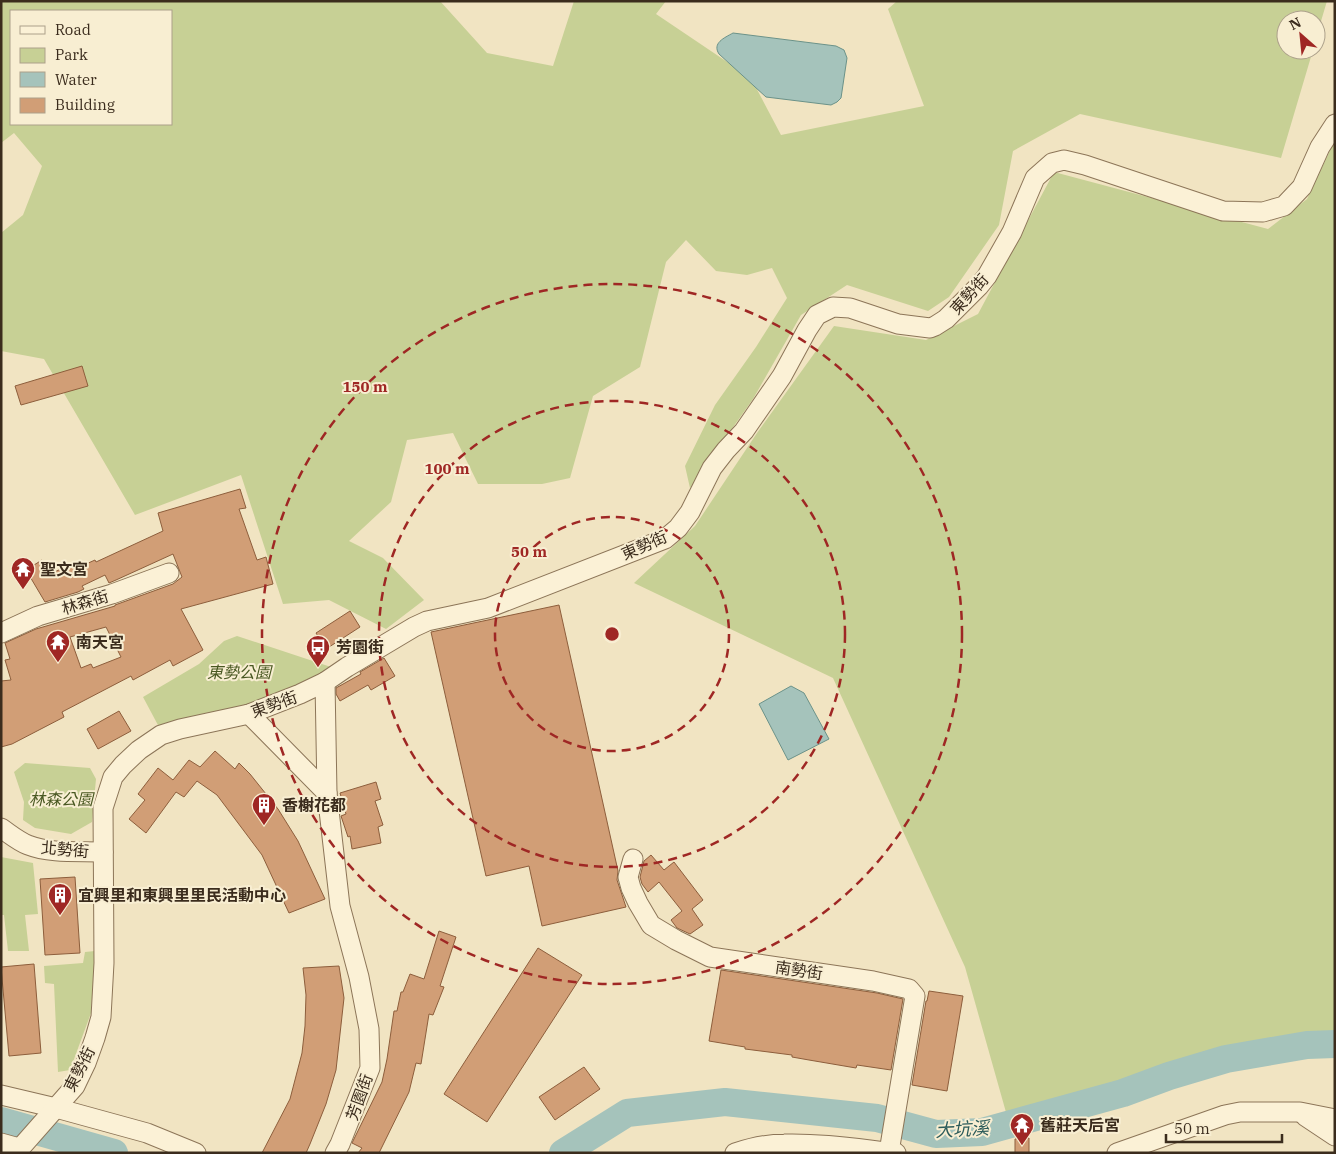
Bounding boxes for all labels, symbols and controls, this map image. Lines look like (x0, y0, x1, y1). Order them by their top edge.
legend (10, 10, 172, 125)
north arrow (1276, 10, 1326, 60)
text: N (1286, 13, 1304, 34)
text: Road (55, 20, 91, 39)
text: Park (55, 45, 88, 64)
text: Water (55, 70, 97, 89)
text: Building (55, 95, 115, 114)
street label: 東勢街 (946, 269, 992, 319)
text: 150 m (342, 377, 388, 396)
text: 100 m (424, 459, 470, 478)
street label: 東勢街 (618, 526, 670, 564)
text: 50 m (511, 542, 547, 561)
temple icon: 聖文宮 (10, 556, 36, 590)
place label: 聖文宮 (40, 559, 88, 579)
street label: 林森街 (59, 585, 111, 619)
centre of rings (603, 625, 621, 643)
temple icon: 南天宮 (45, 629, 71, 663)
place label: 南天宮 (76, 632, 124, 652)
bus stop icon: 芳園街 (305, 634, 331, 668)
place label: 芳園街 (336, 637, 384, 657)
park label: 東勢公園 (207, 662, 273, 682)
street label: 東勢街 (248, 686, 300, 722)
park label: 林森公園 (29, 789, 95, 809)
building icon: 香榭花都 (251, 792, 277, 826)
place label: 香榭花都 (282, 795, 346, 815)
street label: 北勢街 (40, 837, 90, 861)
building icon: 宜興里和東興里里民活動中心 (47, 882, 73, 916)
place label: 宜興里和東興里里民活動中心 (78, 885, 286, 905)
street label: 南勢街 (774, 957, 824, 983)
street label: 東勢街 (59, 1043, 99, 1095)
street label: 芳園街 (341, 1071, 377, 1123)
temple icon: 舊莊天后宮 (1009, 1112, 1035, 1146)
scale bar (1166, 1112, 1282, 1144)
place label: 舊莊天后宮 (1040, 1115, 1120, 1135)
water label: 大坑溪 (934, 1116, 993, 1142)
text: 50 m (1174, 1119, 1210, 1138)

